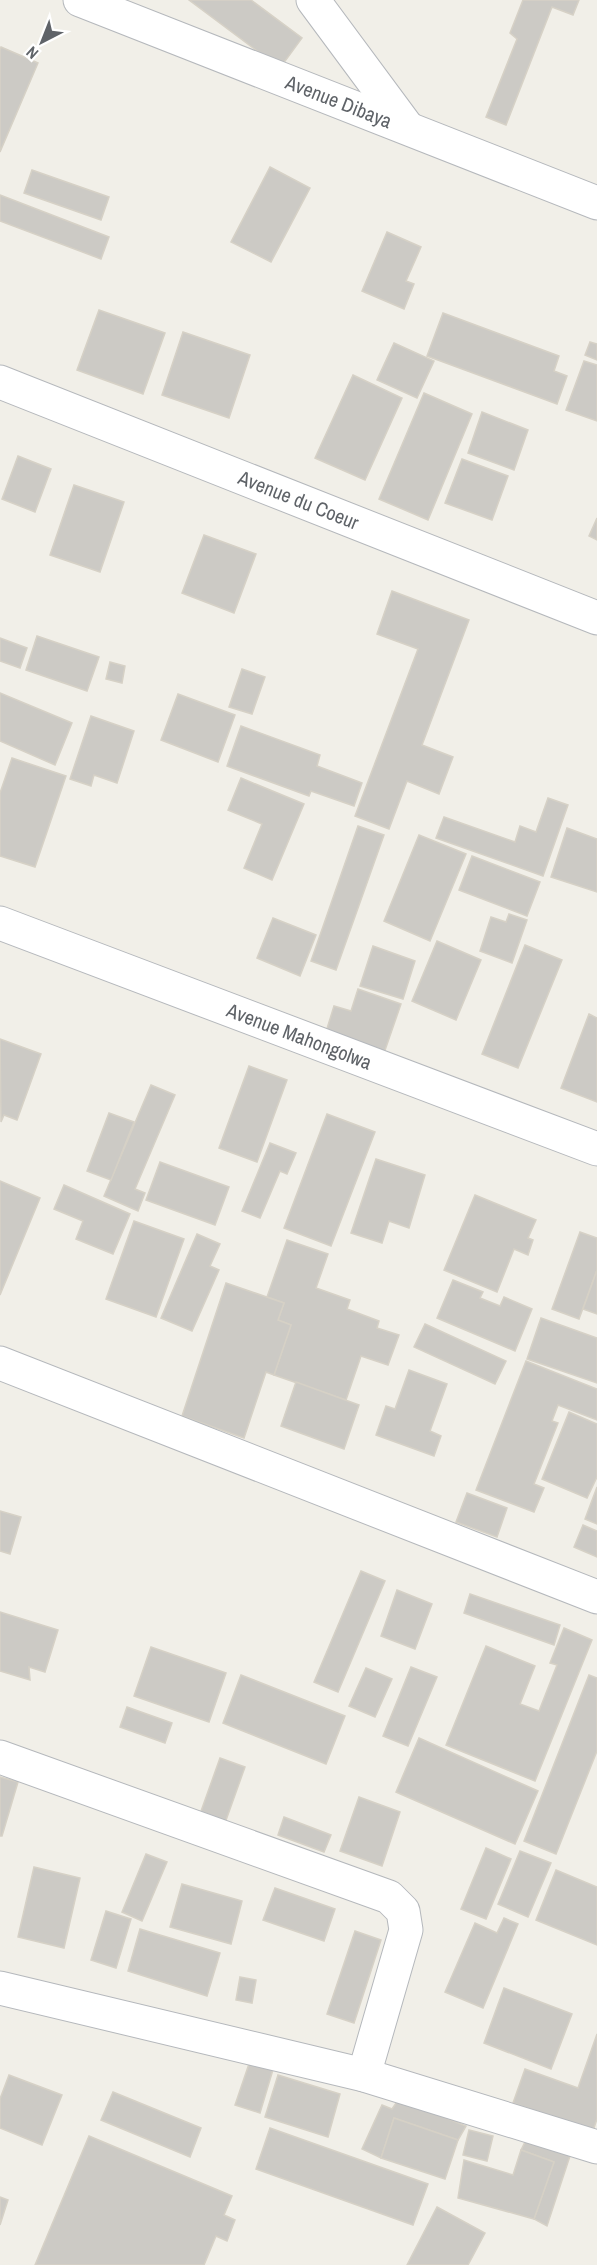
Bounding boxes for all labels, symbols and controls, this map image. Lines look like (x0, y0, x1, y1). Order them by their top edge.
north arrow (12, 12, 72, 72)
text: N (21, 42, 43, 64)
street label: Avenue Dibaya (281, 68, 396, 134)
street label: Avenue du Coeur (234, 463, 363, 536)
street label: Avenue Mahongolwa (222, 996, 376, 1076)

